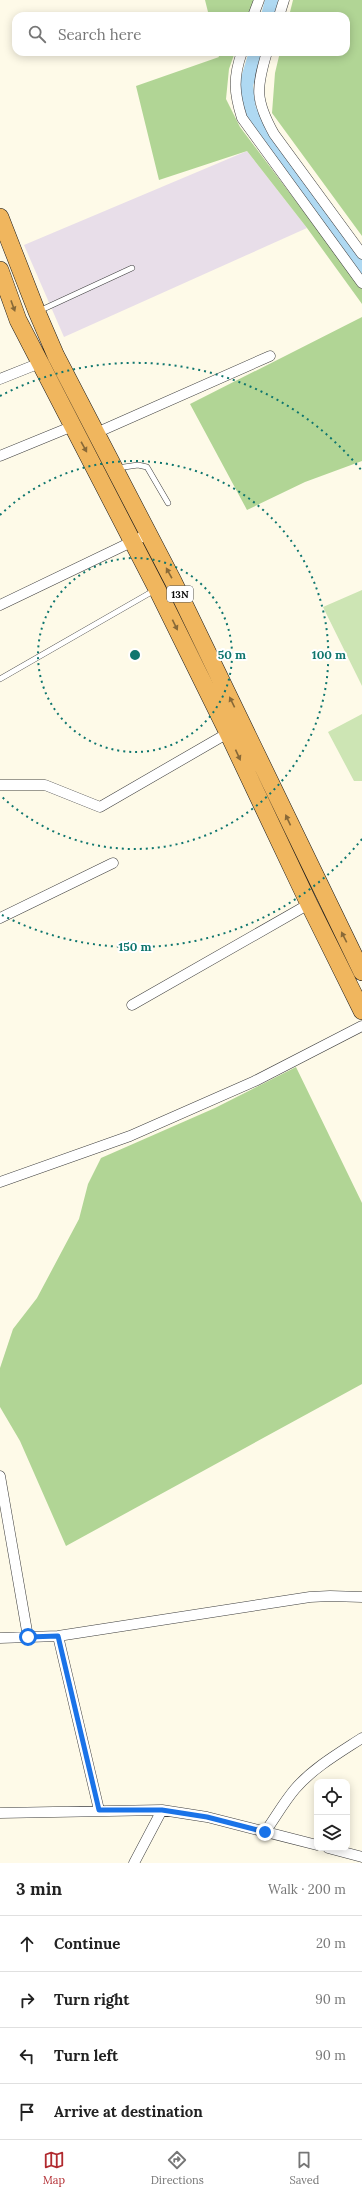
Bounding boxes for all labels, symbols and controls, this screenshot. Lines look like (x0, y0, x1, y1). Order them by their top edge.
search box (12, 12, 350, 56)
icon: search (26, 23, 48, 45)
text: Search here (58, 25, 141, 44)
one-way arrow (10, 301, 16, 313)
one-way arrow (81, 441, 88, 453)
one-way arrow (166, 567, 172, 579)
road number: 13N (167, 586, 193, 602)
one-way arrow (172, 620, 178, 631)
text: 50 m (218, 647, 246, 662)
text: 100 m (312, 647, 346, 662)
centre of rings (128, 648, 142, 662)
one-way arrow (229, 696, 236, 708)
one-way arrow (235, 749, 241, 760)
one-way arrow (285, 814, 291, 825)
one-way arrow (341, 931, 348, 943)
text: 150 m (118, 939, 152, 954)
route start (19, 1628, 37, 1646)
map controls (314, 1779, 350, 1851)
button: locate (314, 1779, 350, 1815)
button: layers (314, 1815, 350, 1851)
route end (256, 1823, 274, 1841)
text: 3 min (16, 1878, 62, 1900)
text: Walk · 200 m (268, 1881, 346, 1898)
icon: ahead (16, 1933, 38, 1955)
text: Continue (54, 1934, 120, 1953)
text: 20 m (316, 1935, 346, 1952)
icon: right (16, 1989, 38, 2011)
text: Turn right (54, 1990, 130, 2009)
text: 90 m (315, 1991, 346, 2008)
icon: left (16, 2045, 38, 2067)
text: Turn left (54, 2046, 118, 2065)
text: 90 m (315, 2047, 346, 2064)
icon: arrive (16, 2101, 38, 2123)
text: Arrive at destination (54, 2102, 203, 2121)
tab: Map (43, 2149, 65, 2187)
tab: Directions (151, 2149, 204, 2187)
tab: Saved (289, 2149, 319, 2187)

